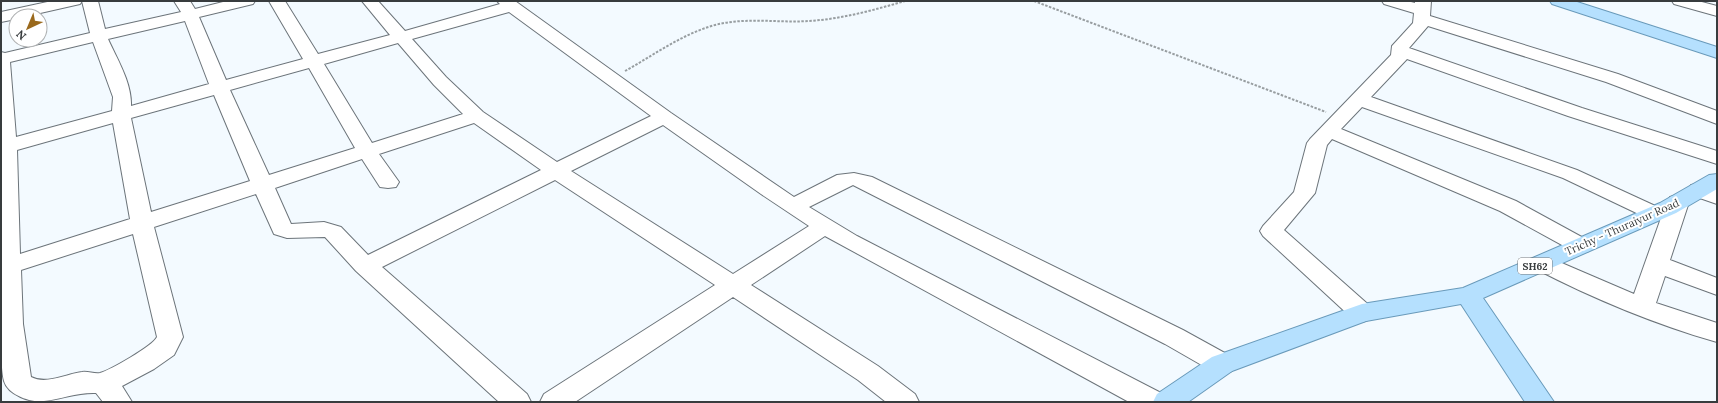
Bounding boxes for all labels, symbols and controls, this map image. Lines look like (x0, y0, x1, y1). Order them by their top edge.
north arrow (8, 8, 48, 48)
text: N (13, 27, 29, 43)
street label: Trichy - Thuraiyur Road (1563, 195, 1682, 258)
road number: SH62 (1518, 258, 1552, 274)

